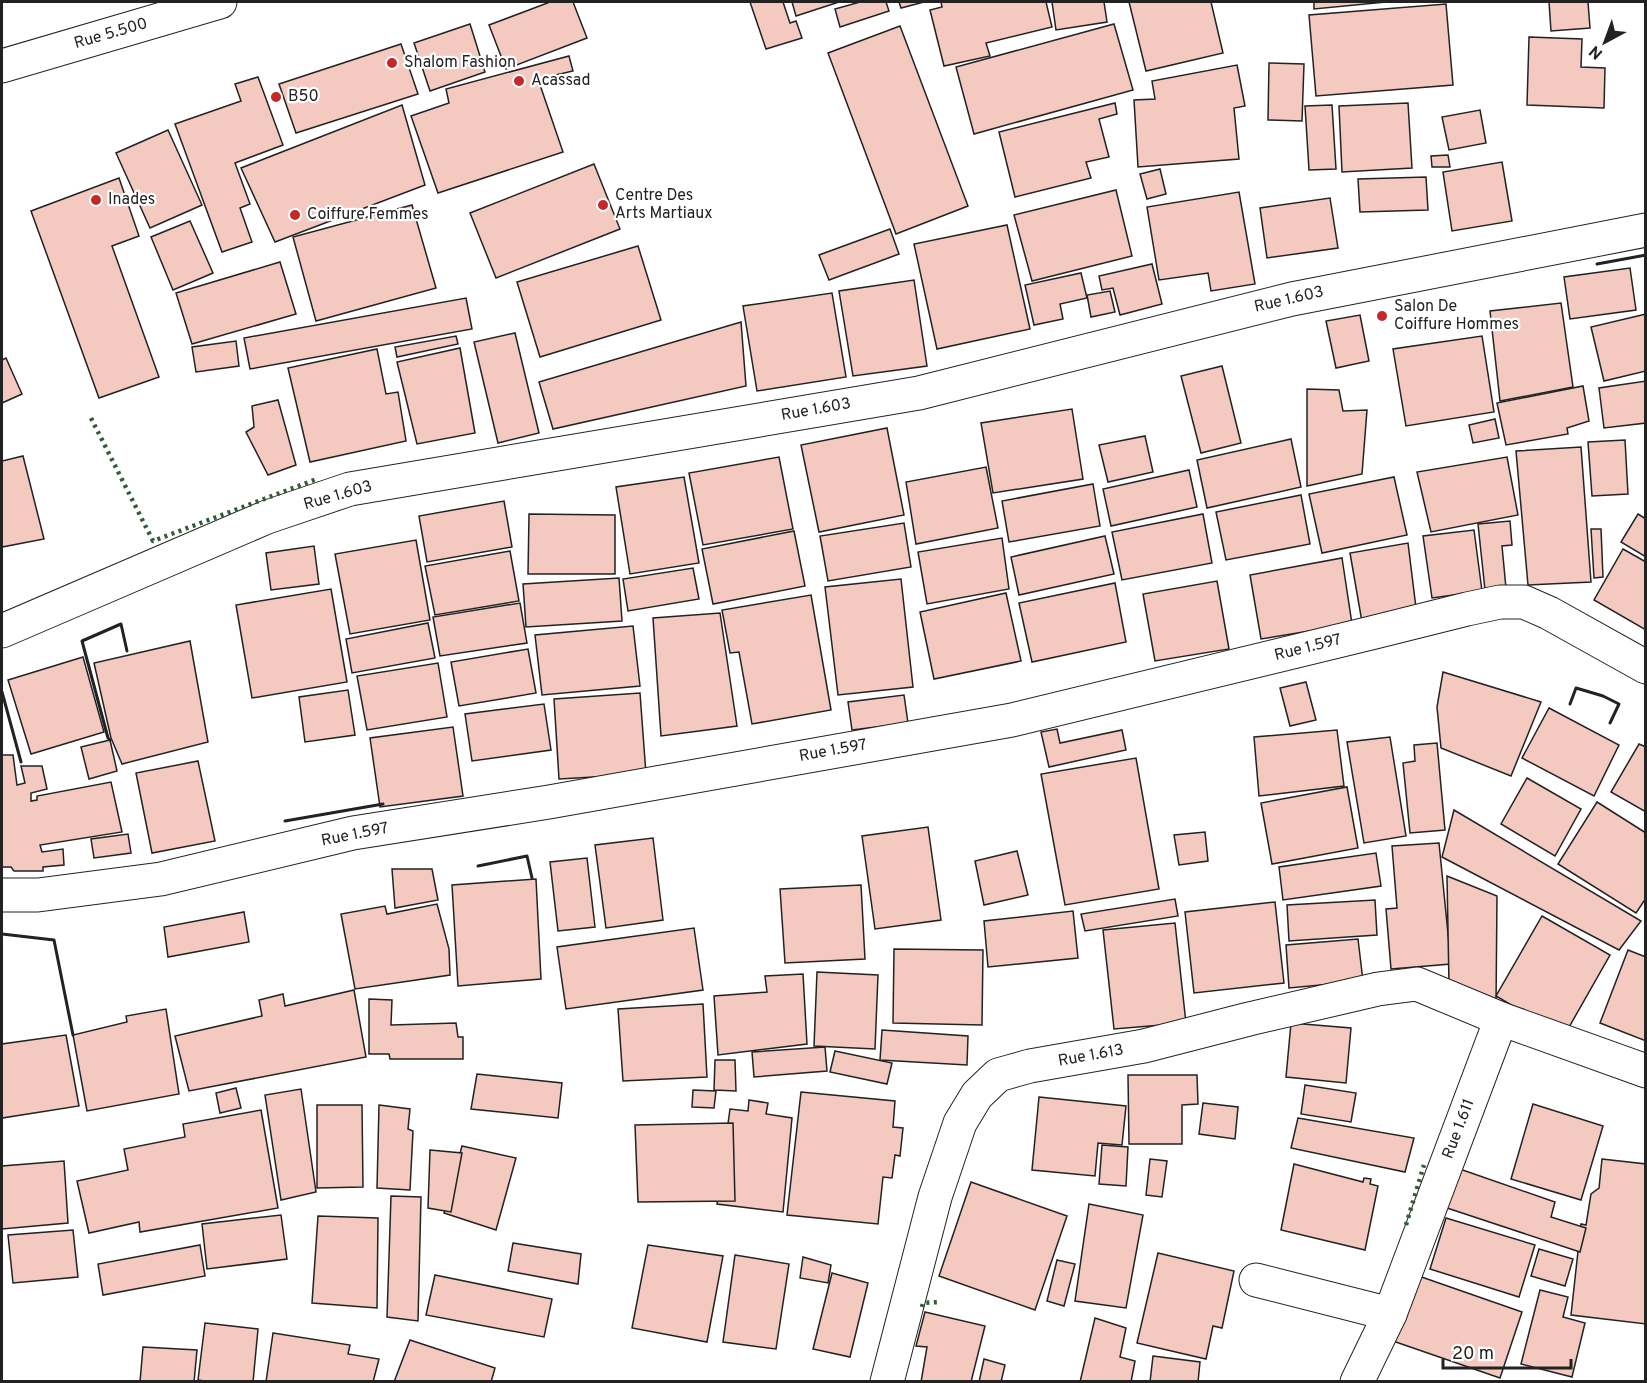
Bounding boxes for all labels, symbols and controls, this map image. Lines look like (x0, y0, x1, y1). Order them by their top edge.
north arrow (1575, 12, 1635, 72)
street label: Rue 5.500 (72, 14, 150, 54)
text: N (1586, 40, 1607, 63)
place label: Shalom Fashion (404, 53, 516, 73)
marker: Shalom Fashion (385, 56, 399, 70)
place label: Acassad (531, 71, 590, 91)
marker: Acassad (512, 74, 526, 88)
place label: B50 (288, 87, 319, 107)
marker: B50 (269, 90, 283, 104)
place label: Centre Des Arts Martiaux (615, 186, 713, 224)
place label: Inades (108, 190, 155, 210)
marker: Inades (89, 193, 103, 207)
marker: Centre Des Arts Martiaux (596, 198, 610, 212)
place label: Coiffure Femmes (307, 205, 429, 225)
marker: Coiffure Femmes (288, 208, 302, 222)
street label: Rue 1.603 (1252, 282, 1326, 318)
place label: Salon De Coiffure Hommes (1394, 297, 1519, 335)
marker: Salon De Coiffure Hommes (1375, 309, 1389, 323)
street label: Rue 1.603 (779, 394, 853, 426)
street label: Rue 1.603 (301, 477, 375, 515)
street label: Rue 1.597 (1272, 630, 1344, 666)
street label: Rue 1.597 (798, 735, 868, 767)
street label: Rue 1.597 (320, 819, 390, 851)
street label: Rue 1.613 (1057, 1040, 1125, 1072)
street label: Rue 1.611 (1438, 1096, 1480, 1162)
scale bar (1443, 1332, 1570, 1370)
text: 20 m (1452, 1343, 1494, 1366)

